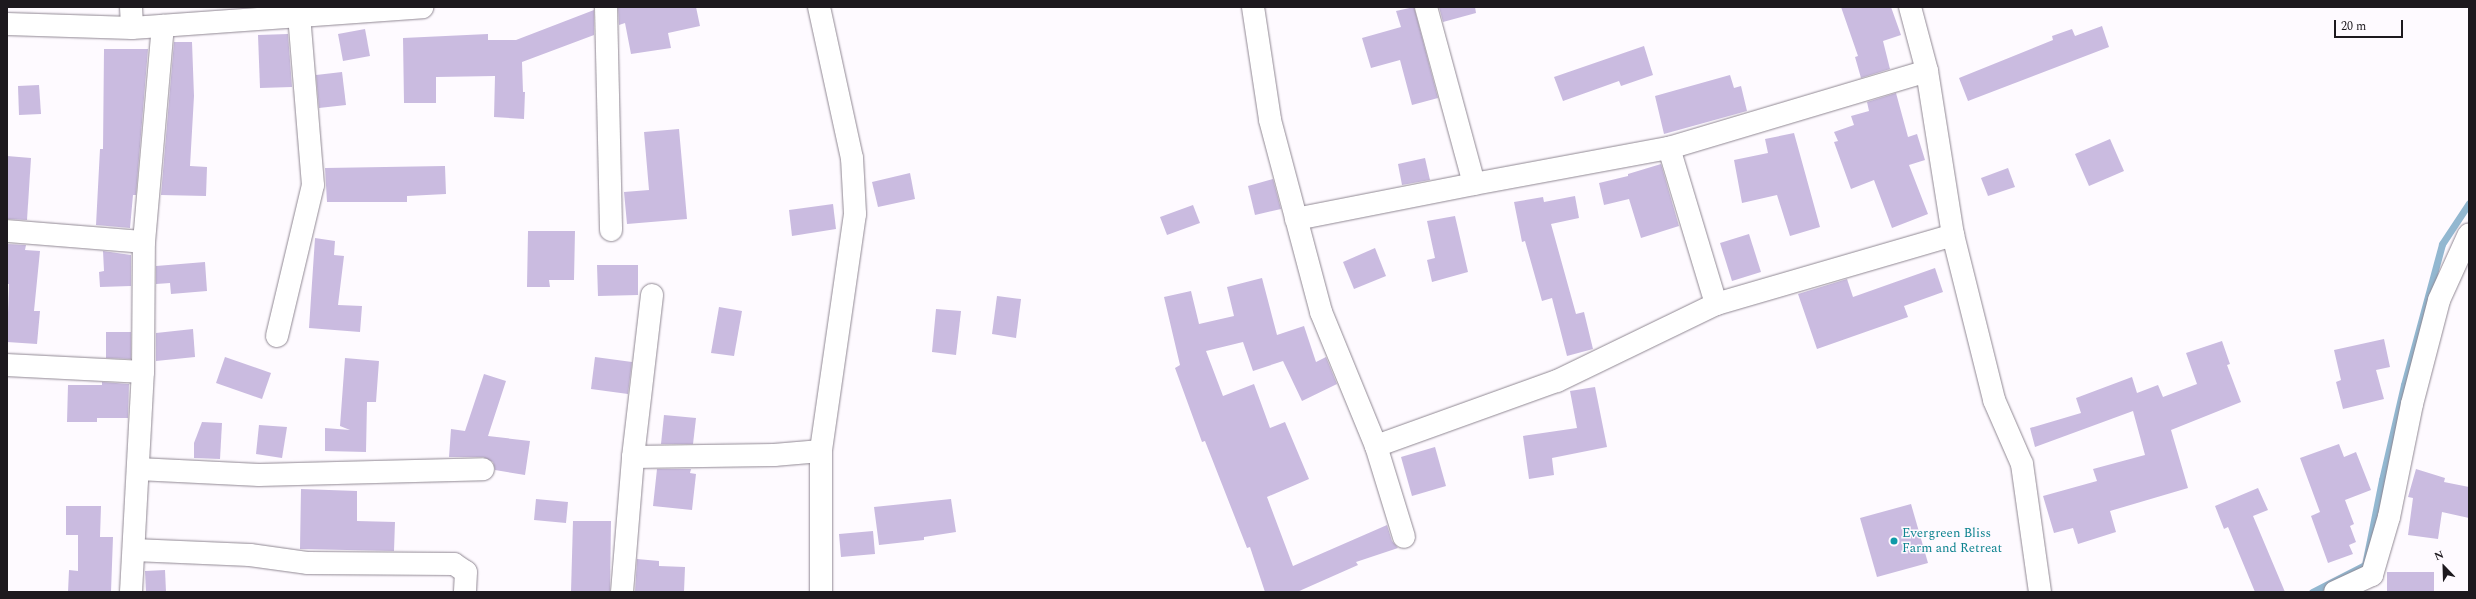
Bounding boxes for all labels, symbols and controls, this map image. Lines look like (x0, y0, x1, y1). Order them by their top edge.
scale bar (2336, 12, 2405, 38)
text: 20 m (2341, 17, 2366, 36)
place label: Evergreen Bliss Farm and Retreat (1902, 526, 2002, 557)
marker: Evergreen Bliss Farm and Retreat (1889, 536, 1899, 546)
text: N (2432, 546, 2447, 565)
north arrow (2424, 547, 2464, 587)

